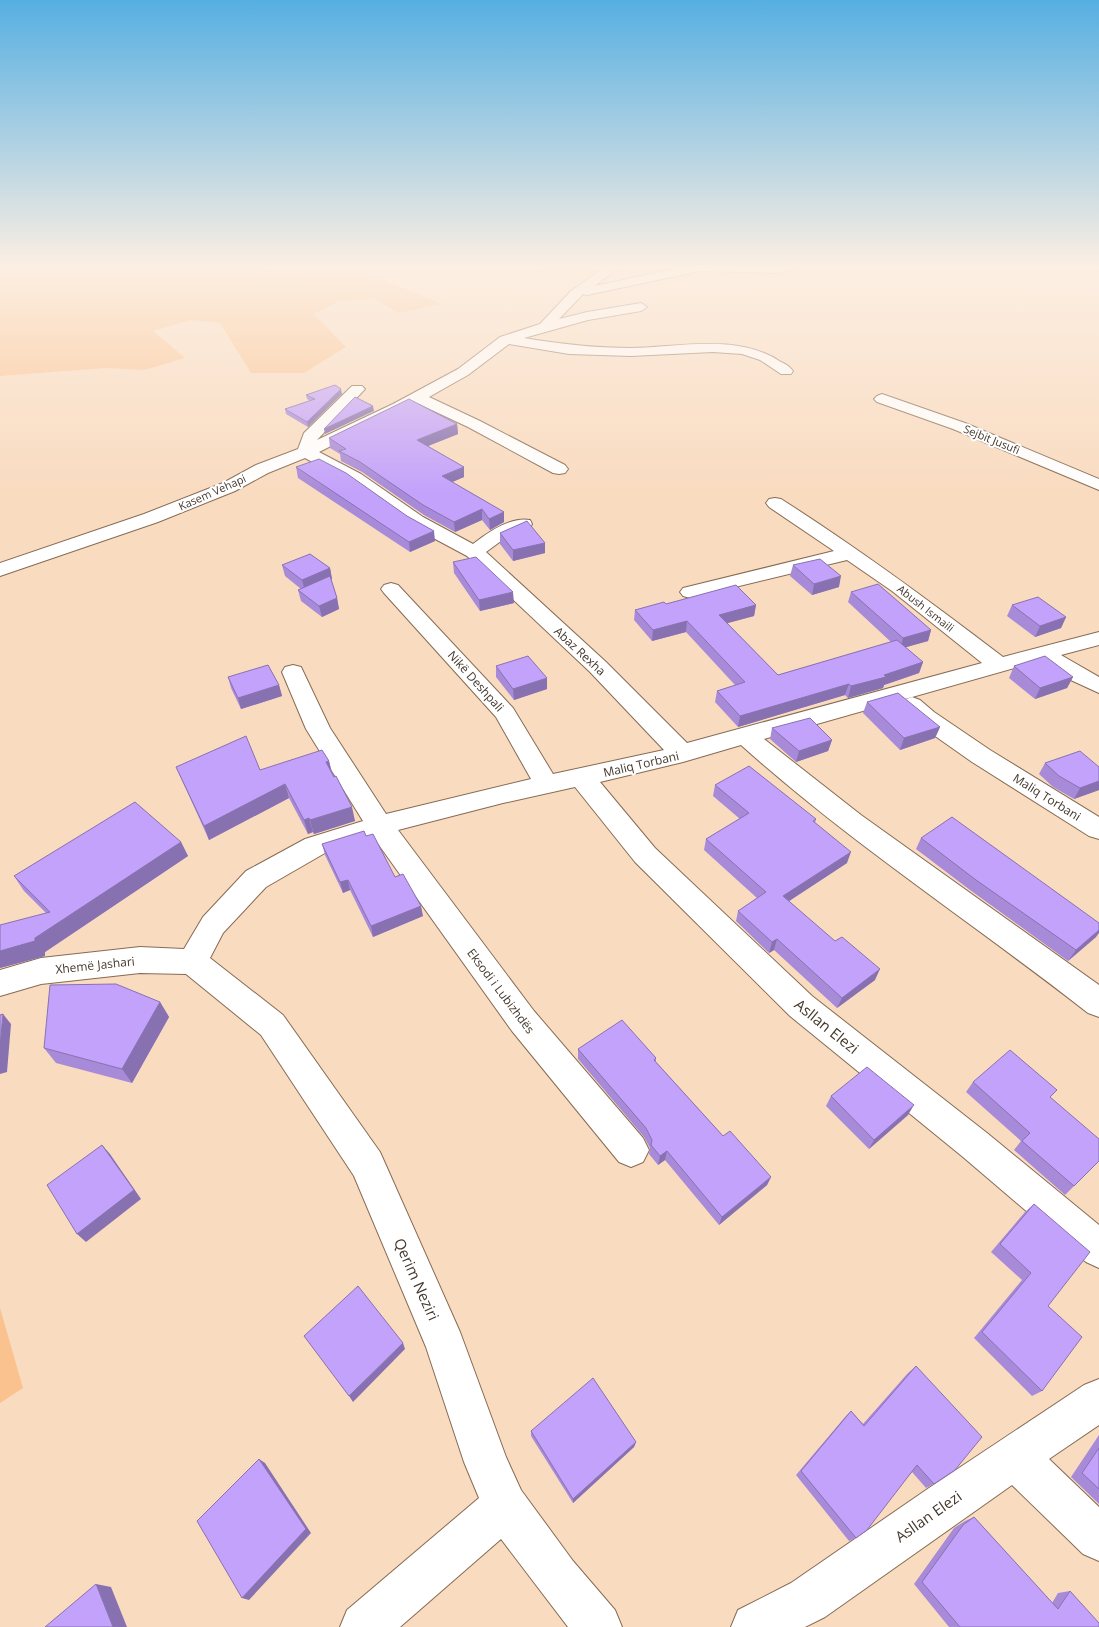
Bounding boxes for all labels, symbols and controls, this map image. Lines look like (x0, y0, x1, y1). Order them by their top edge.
street label: Sejbit Jusufi (962, 421, 1022, 457)
street label: Kasem Vehapi (176, 470, 248, 514)
street label: Abush Ismaili (895, 581, 957, 635)
street label: Abaz Rexha (551, 623, 609, 679)
street label: Nikë Deshpali (444, 647, 508, 715)
street label: Maliq Torbani (602, 747, 680, 781)
street label: Maliq Torbani (1010, 769, 1084, 825)
street label: Eksodi i Lubizhdës (463, 945, 539, 1037)
street label: Xhemë Jashari (55, 952, 135, 978)
street label: Asllan Elezi (791, 994, 863, 1058)
street label: Qerim Neziri (390, 1235, 444, 1323)
street label: Asllan Elezi (891, 1486, 965, 1546)

